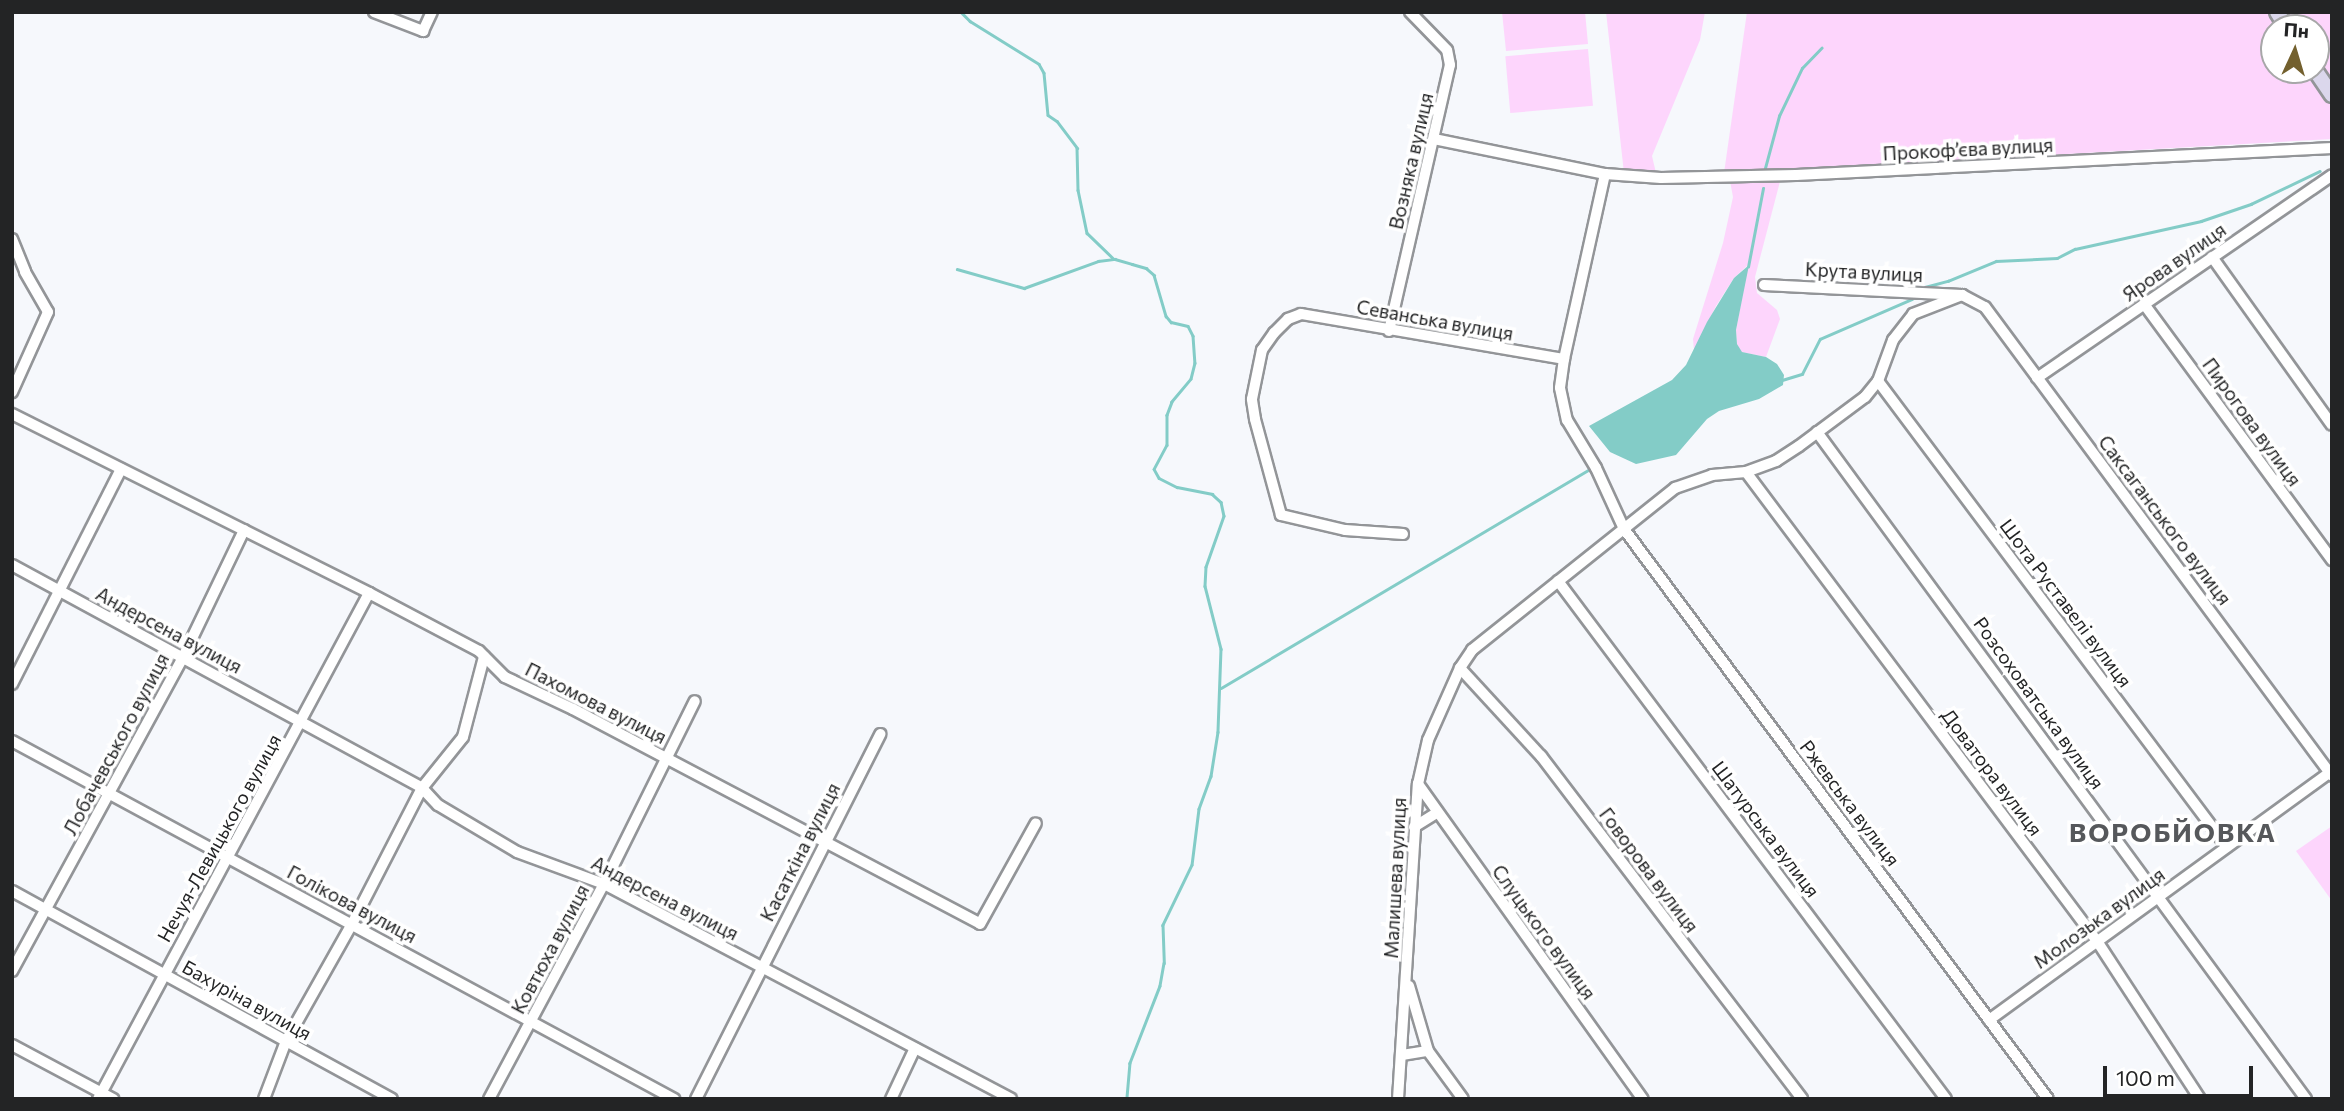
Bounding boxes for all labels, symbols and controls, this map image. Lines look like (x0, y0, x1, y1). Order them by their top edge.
north arrow (2260, 14, 2330, 84)
text: Пн (2283, 17, 2310, 42)
street label: Возняка вулиця (1384, 91, 1438, 231)
street label: Прокоф’єва вулиця (1882, 133, 2054, 165)
street label: Ярова вулиця (2118, 218, 2230, 306)
street label: Крута вулиця (1804, 258, 1924, 286)
street label: Севанська вулиця (1355, 295, 1515, 345)
street label: Пирогова вулиця (2198, 353, 2306, 491)
street label: Саксаганського вулиця (2094, 431, 2236, 609)
street label: Шота Руставелі вулиця (1995, 514, 2137, 692)
street label: Андерсена вулиця (92, 582, 246, 678)
street label: Розсоховатська вулиця (1969, 613, 2109, 793)
street label: Лобачевського вулиця (58, 649, 174, 839)
street label: Пахомова вулиця (522, 658, 670, 748)
street label: Доватора вулиця (1937, 704, 2047, 840)
street label: Нечуя-Левицького вулиця (152, 730, 286, 946)
street label: Ржевська вулиця (1795, 736, 1905, 870)
street label: Шатурська вулиця (1707, 756, 1825, 902)
street label: Касаткіна вулиця (755, 779, 845, 925)
street label: Малишева вулиця (1379, 797, 1411, 959)
street label: Говорова вулиця (1595, 803, 1703, 937)
district label: ВОРОБЙОВКА (2070, 816, 2276, 848)
street label: Андерсена вулиця (588, 851, 742, 945)
street label: Голікова вулиця (283, 860, 421, 948)
street label: Слуцького вулиця (1487, 860, 1601, 1004)
street label: Молозька вулиця (2029, 863, 2169, 973)
street label: Ковтюха вулиця (506, 880, 594, 1018)
street label: Бахуріна вулиця (178, 955, 316, 1045)
scale bar (2106, 1052, 2256, 1096)
text: 100 m (2116, 1065, 2175, 1090)

